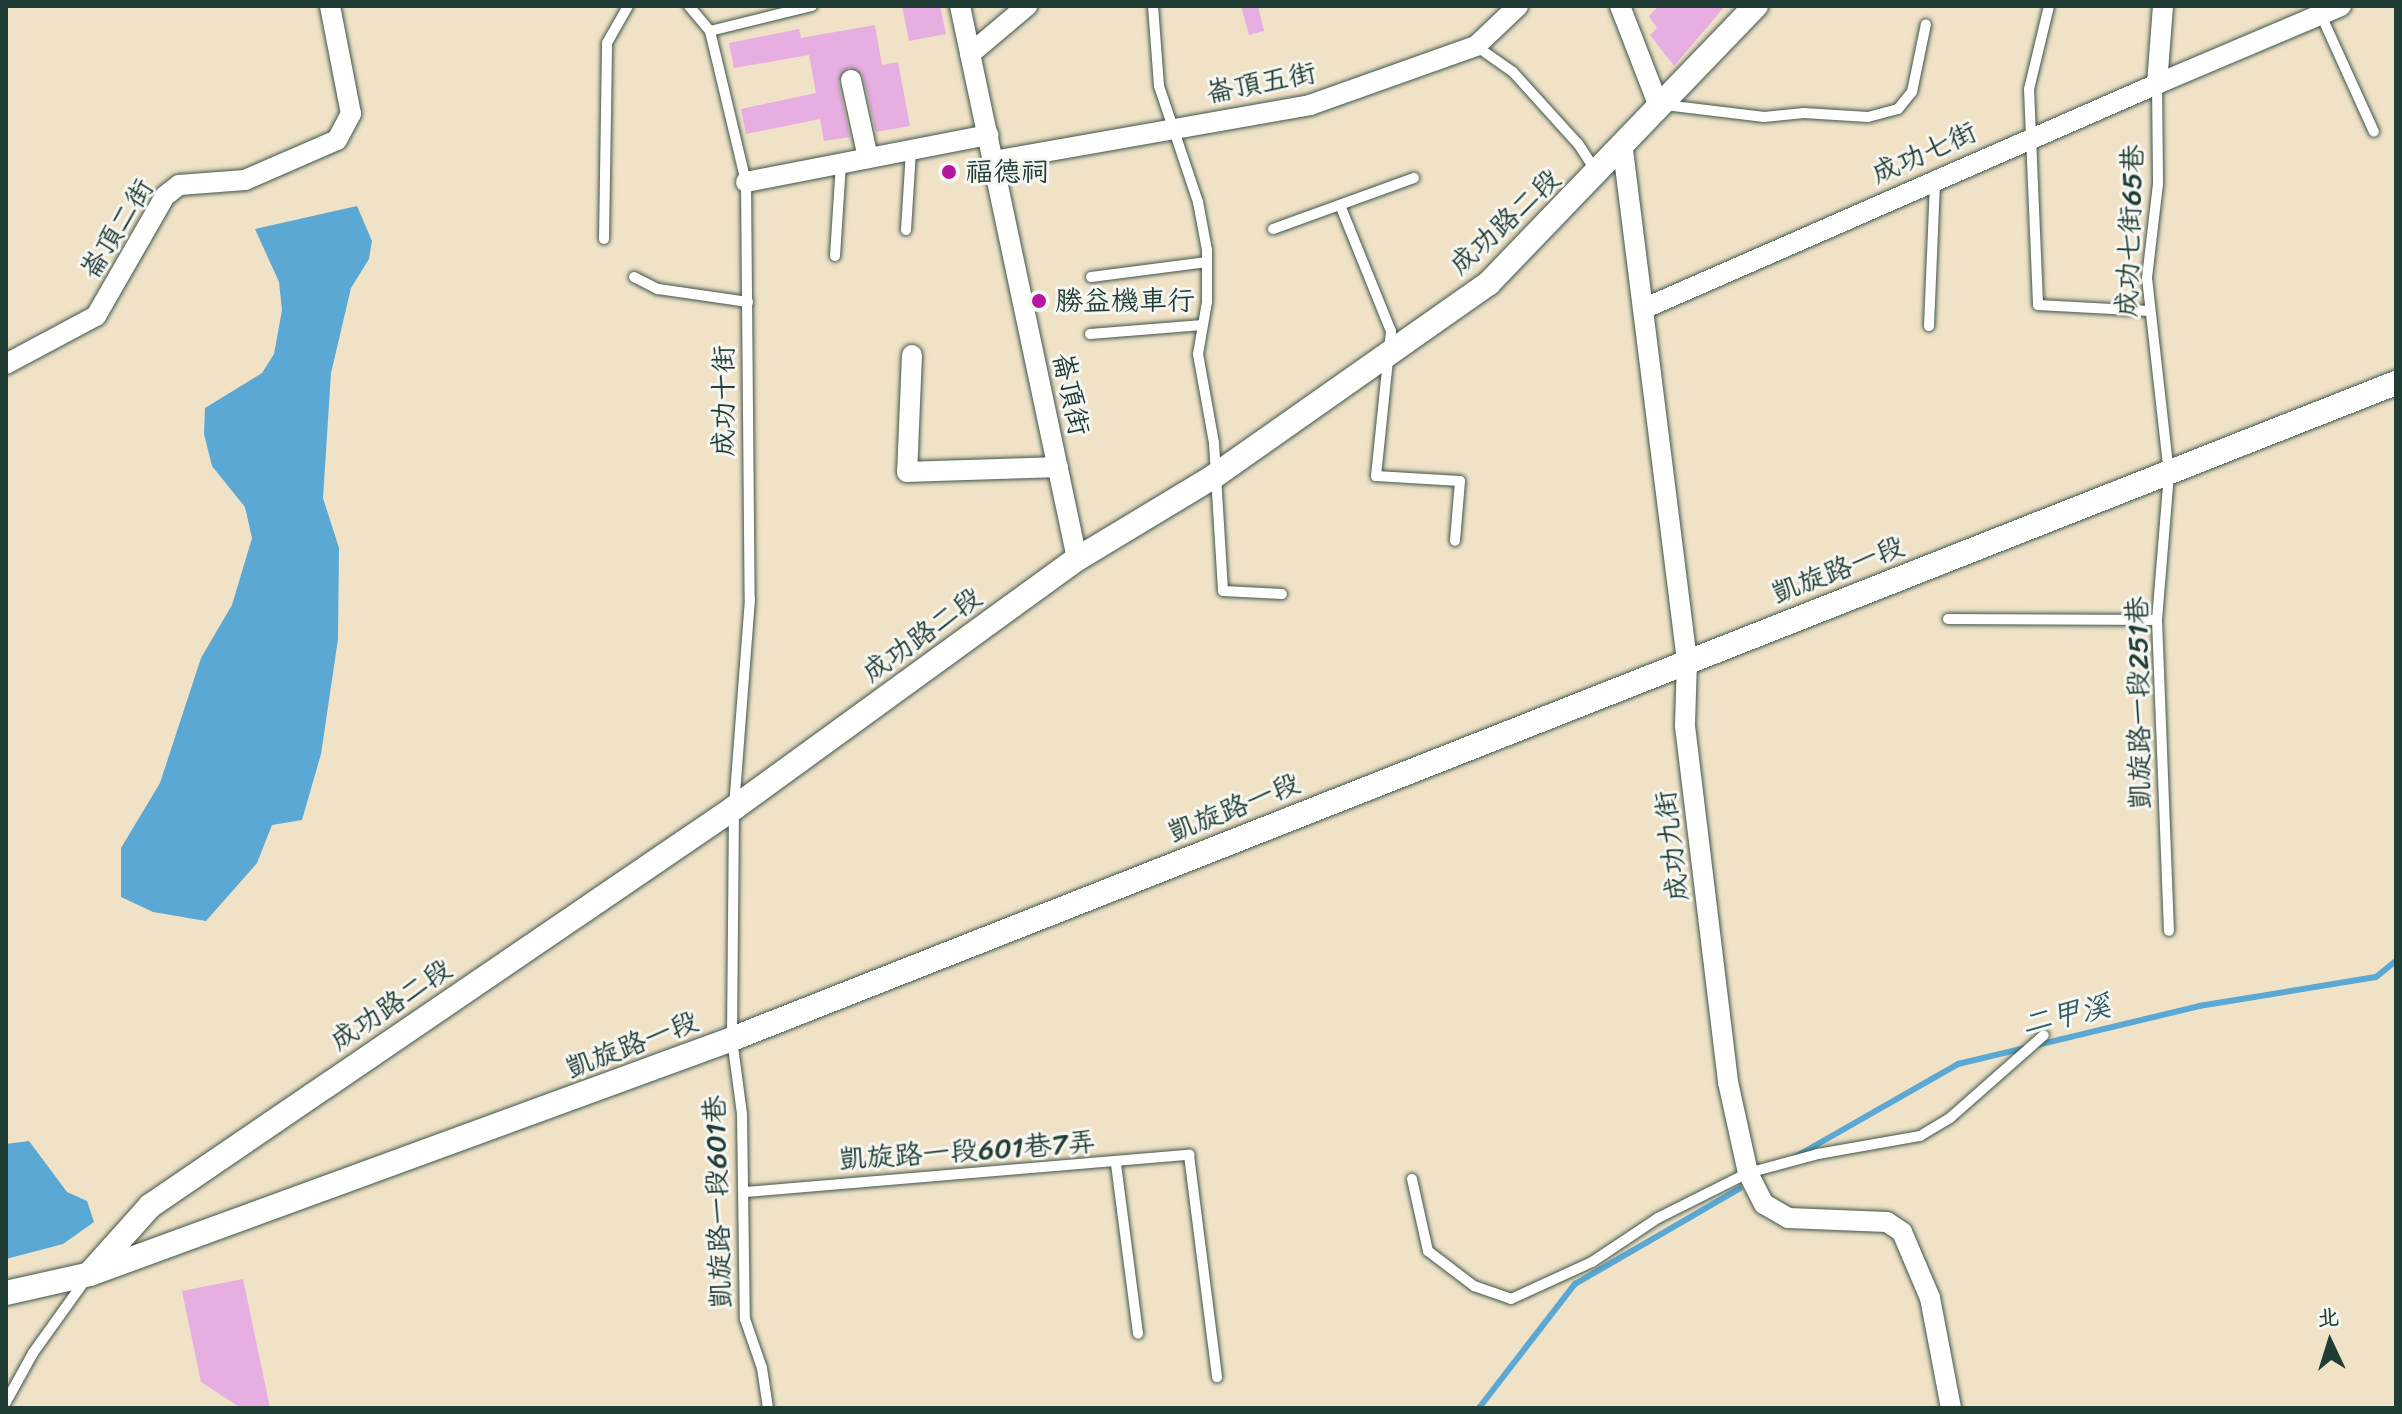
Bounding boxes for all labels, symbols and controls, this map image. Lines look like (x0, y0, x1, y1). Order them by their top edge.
street label: 崙頂五街 (1203, 56, 1319, 110)
street label: 成功七街 (1866, 115, 1982, 191)
street label: 成功七街65巷 (2110, 144, 2150, 318)
place label: 福德祠 (965, 155, 1049, 189)
street label: 成功路二段 (1442, 162, 1568, 282)
marker: 福德祠 (940, 163, 958, 181)
street label: 崙頂二街 (73, 173, 161, 285)
place label: 勝益機車行 (1055, 284, 1195, 318)
marker: 勝益機車行 (1030, 292, 1048, 310)
street label: 成功十街 (707, 345, 741, 457)
street label: 崙頂街 (1046, 349, 1096, 439)
street label: 凱旋路一段 (1767, 529, 1909, 611)
street label: 成功路二段 (855, 580, 989, 690)
street label: 凱旋路一段251巷 (2120, 596, 2158, 810)
street label: 凱旋路一段 (1163, 766, 1305, 850)
street label: 成功九街 (1649, 788, 1695, 904)
street label: 成功路二段 (324, 952, 458, 1058)
water label: 二甲溪 (2018, 987, 2114, 1043)
street label: 凱旋路一段 (561, 1004, 703, 1086)
street label: 凱旋路一段601巷 (697, 1095, 739, 1309)
street label: 凱旋路一段601巷7弄 (837, 1125, 1097, 1177)
text: 北 (2316, 1297, 2341, 1338)
north arrow (2290, 1302, 2370, 1382)

